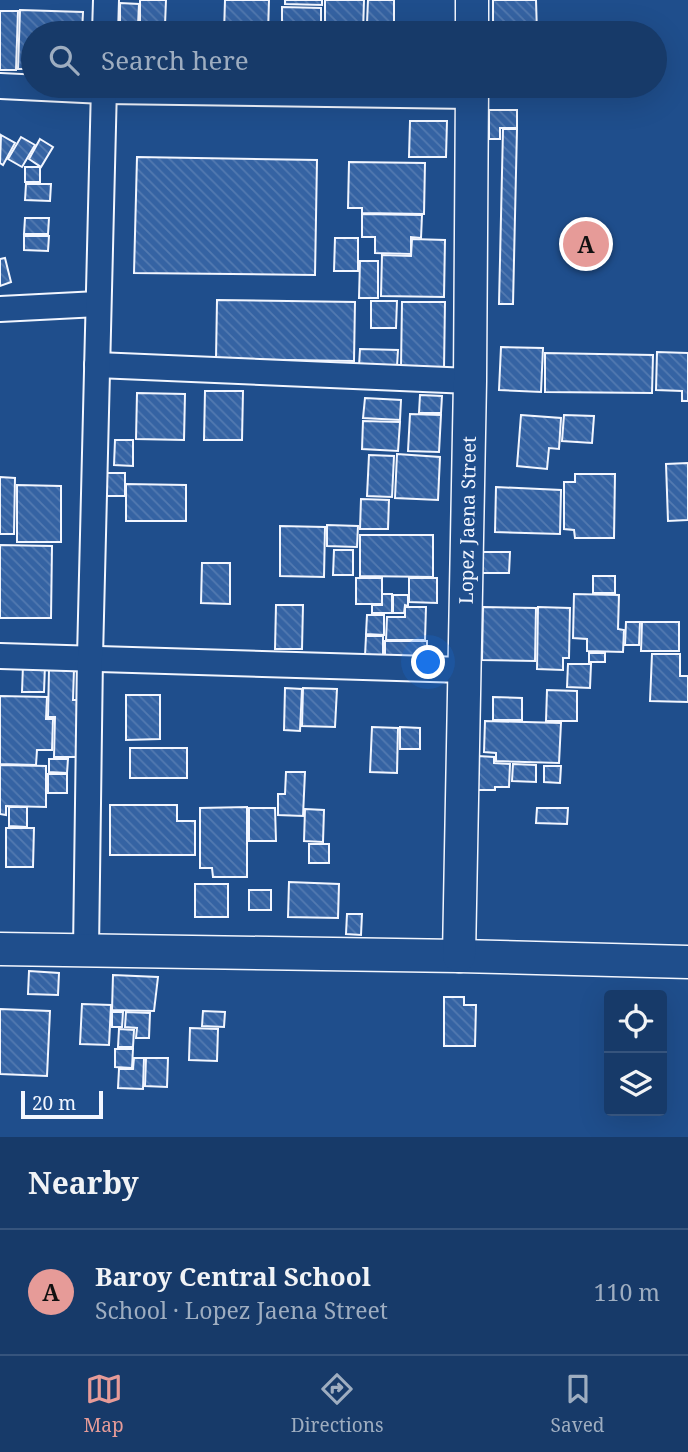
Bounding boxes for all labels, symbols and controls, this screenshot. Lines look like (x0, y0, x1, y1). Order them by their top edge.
search box (21, 21, 667, 98)
icon: search (45, 41, 83, 79)
text: Search here (101, 42, 249, 78)
pin: A (563, 218, 609, 270)
street label: Lopez Jaena Street (453, 436, 482, 604)
your location (411, 645, 445, 679)
map controls (604, 990, 667, 1116)
button: locate (604, 990, 667, 1053)
button: layers (604, 1053, 667, 1116)
scale bar (21, 1088, 103, 1120)
text: 20 m (32, 1090, 76, 1116)
text: Nearby (28, 1162, 139, 1203)
text: Baroy Central School (95, 1258, 371, 1294)
text: A (42, 1276, 60, 1308)
text: 110 m (594, 1276, 660, 1308)
text: School · Lopez Jaena Street (95, 1294, 388, 1326)
tab: Map (84, 1370, 124, 1438)
tab: Directions (291, 1370, 384, 1438)
tab: Saved (551, 1370, 604, 1438)

